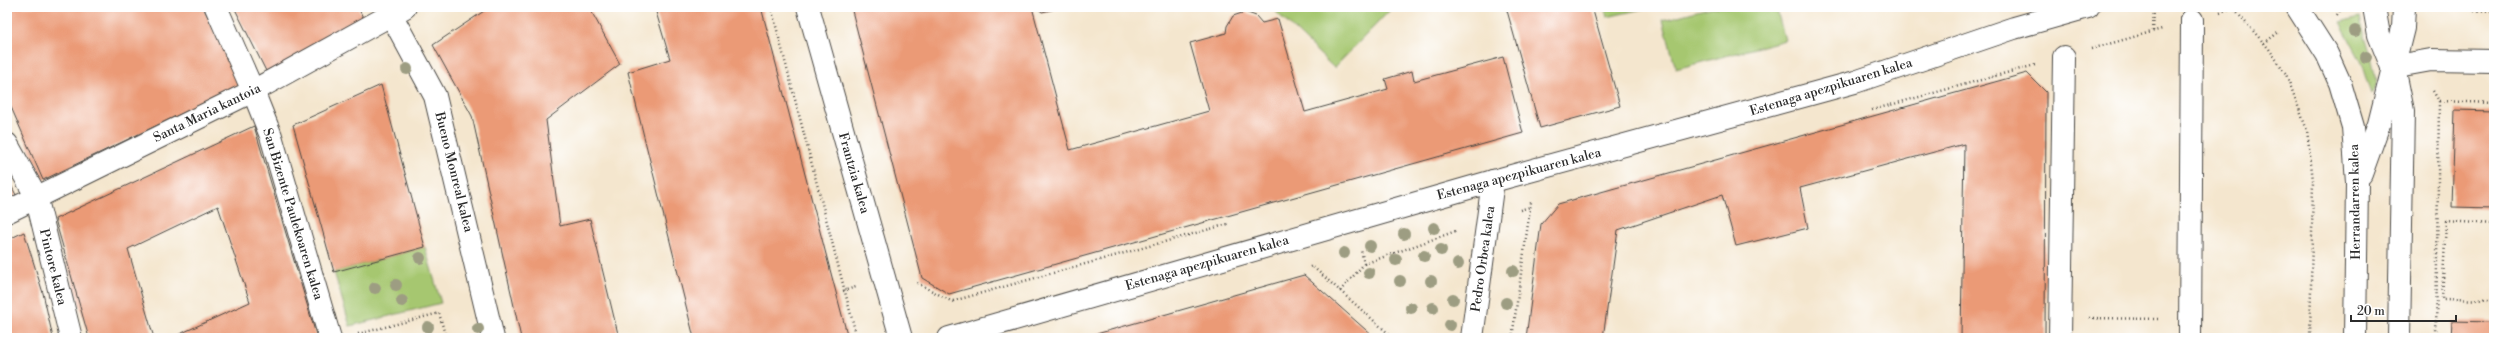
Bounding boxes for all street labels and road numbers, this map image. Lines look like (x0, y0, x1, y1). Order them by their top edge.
street label: Estenaga apezpikuaren kalea (1748, 54, 1915, 119)
street label: Santa Maria kantoia (151, 80, 264, 146)
street label: Bueno Monreal kalea (431, 109, 477, 234)
street label: San Bizente Paulekoaren kalea (259, 126, 327, 302)
street label: Frantzia kalea (835, 131, 873, 216)
street label: Estenaga apezpikuaren kalea (1435, 144, 1603, 204)
street label: Herrandarren kalea (2346, 144, 2364, 260)
street label: Pedro Orbea kalea (1468, 204, 1498, 313)
street label: Pintore kalea (36, 227, 70, 307)
street label: Estenaga apezpikuaren kalea (1123, 232, 1291, 294)

